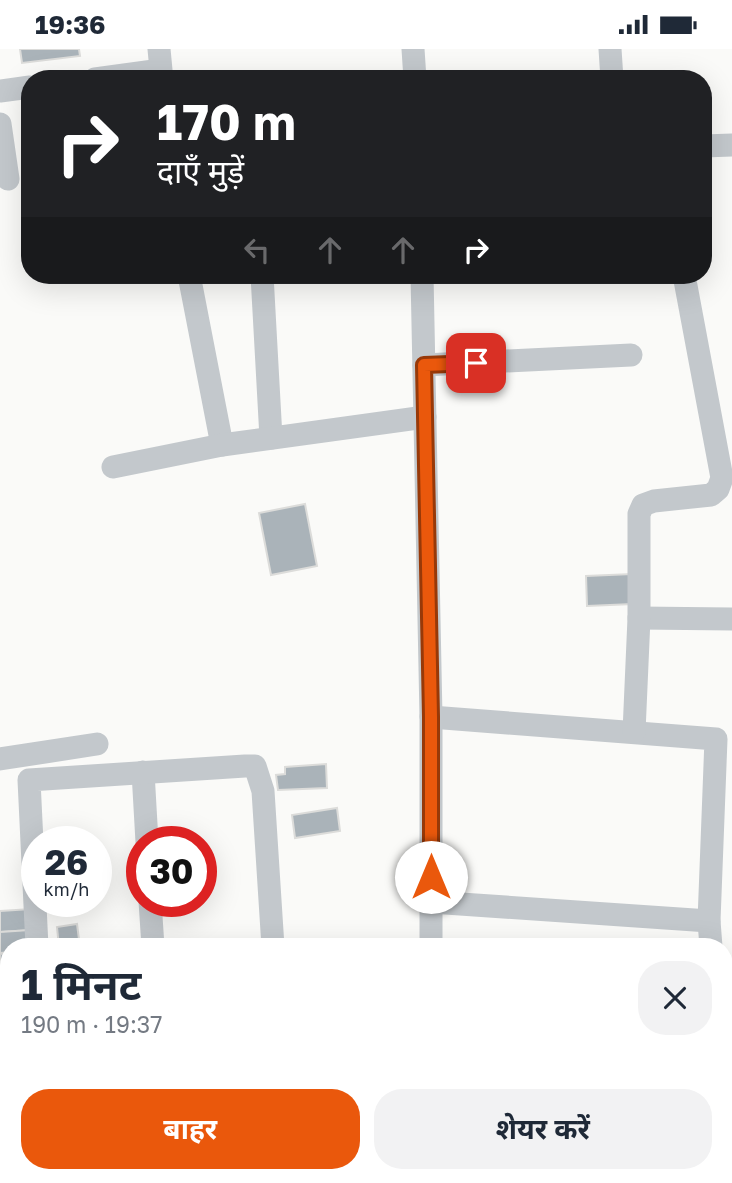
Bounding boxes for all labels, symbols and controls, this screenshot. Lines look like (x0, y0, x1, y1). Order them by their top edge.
text: 19:36 (35, 9, 106, 40)
text: 170 m (157, 92, 296, 151)
icon: right (42, 98, 133, 189)
text: दाएँ मुड़ें (157, 152, 244, 190)
icon: left (238, 231, 276, 269)
icon: ahead (311, 231, 349, 269)
icon: ahead (384, 231, 422, 269)
icon: right (457, 231, 495, 269)
pin (446, 333, 506, 393)
icon: arrive (457, 344, 495, 382)
speed limit sign: 30 (126, 826, 217, 917)
position arrow (394, 840, 468, 914)
text: 26 (45, 841, 88, 883)
text: km/h (44, 878, 89, 900)
text: 1 मिनट (21, 959, 141, 1009)
button: close (638, 961, 712, 1035)
text: 190 m · 19:37 (21, 1010, 162, 1038)
button: बाहर (21, 1089, 360, 1169)
button: शेयर करें (374, 1089, 712, 1169)

